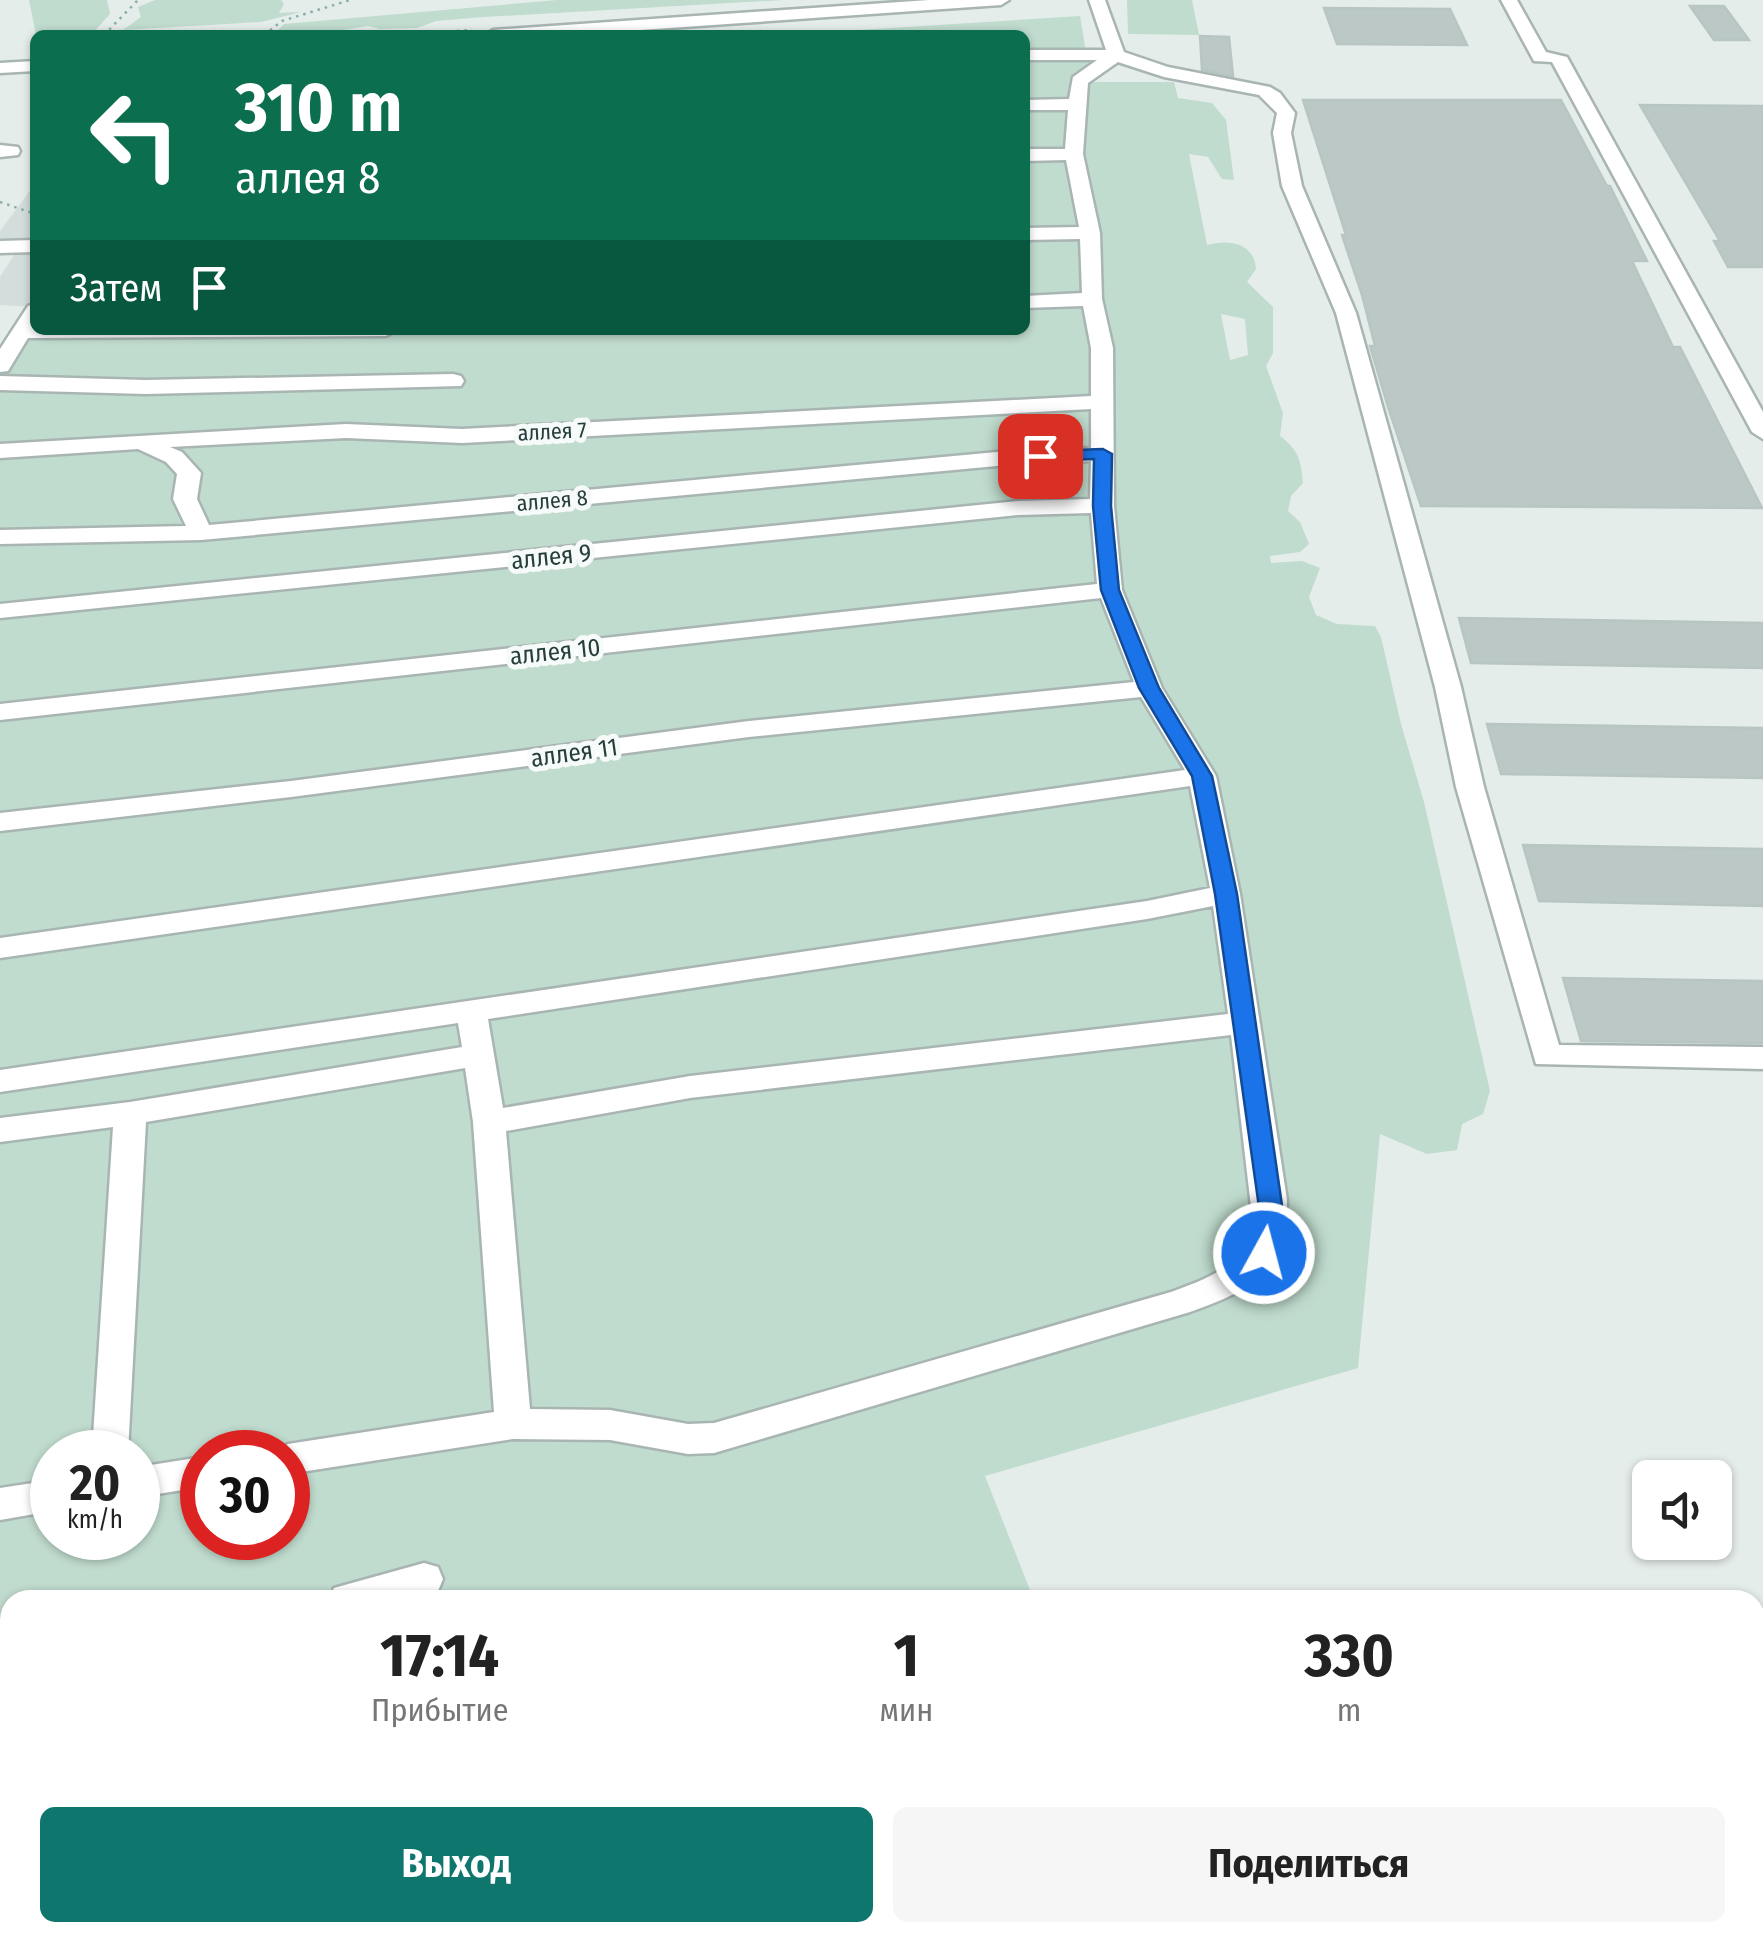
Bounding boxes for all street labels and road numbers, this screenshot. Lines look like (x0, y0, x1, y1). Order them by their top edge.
street label: аллея 7 (517, 416, 587, 447)
street label: аллея 8 (515, 484, 589, 517)
street label: аллея 9 (510, 538, 593, 576)
street label: аллея 10 (508, 632, 602, 672)
street label: аллея 11 (529, 732, 620, 774)

